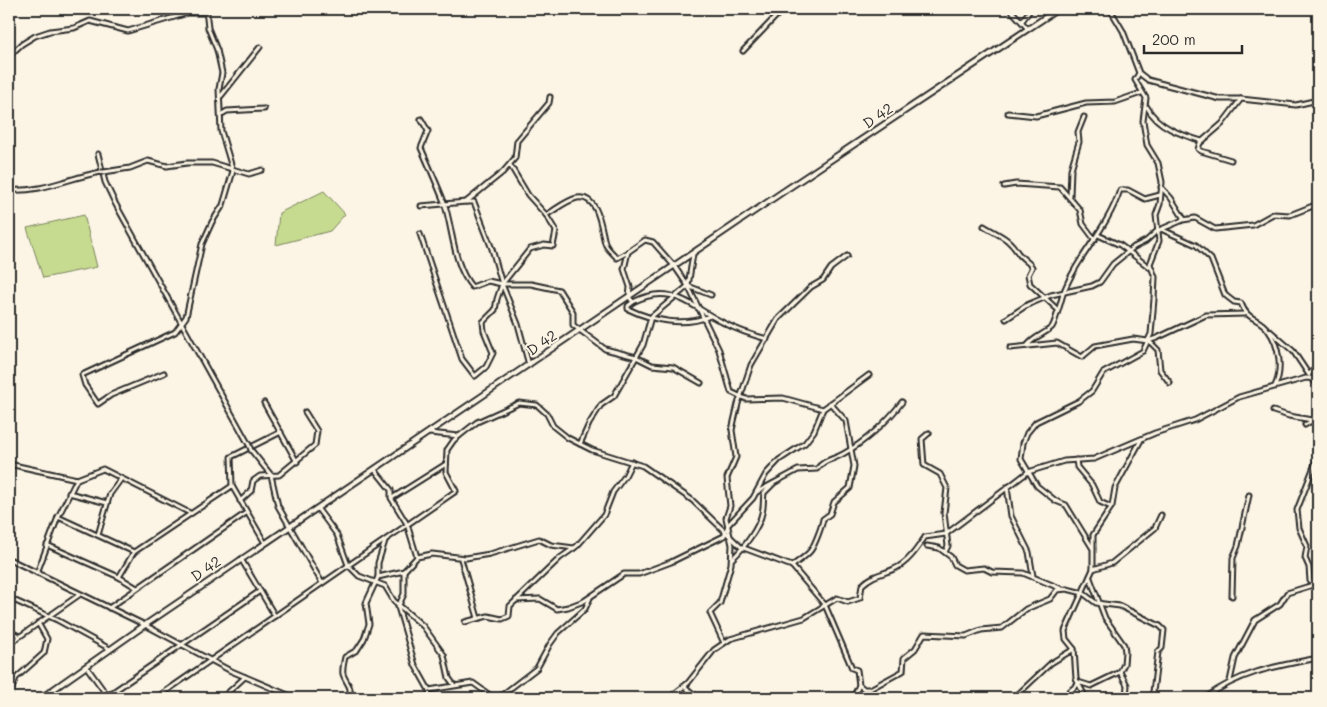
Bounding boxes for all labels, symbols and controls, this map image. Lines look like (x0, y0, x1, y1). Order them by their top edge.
scale bar (1144, 22, 1242, 54)
text: 200 m (1152, 29, 1196, 49)
street label: D 42 (858, 98, 896, 132)
street label: D 42 (522, 325, 560, 359)
street label: D 42 (186, 551, 224, 585)

